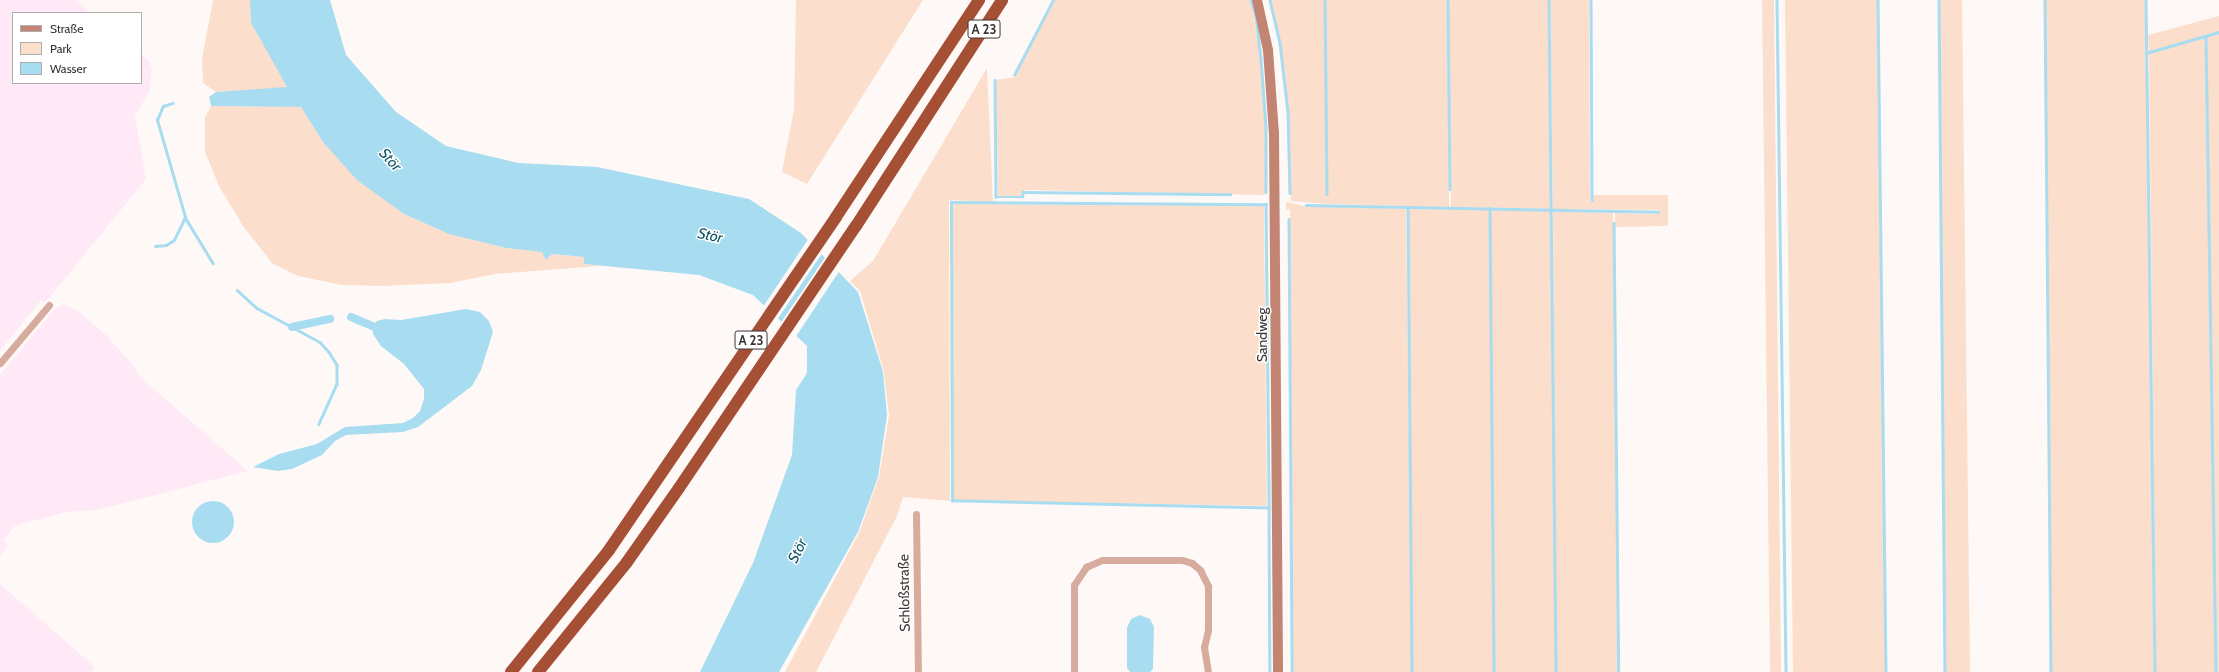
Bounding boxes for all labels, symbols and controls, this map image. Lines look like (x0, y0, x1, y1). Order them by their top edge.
legend (12, 12, 142, 84)
road number: A 23 (967, 18, 1001, 40)
text: Straße (50, 21, 83, 36)
text: Park (50, 41, 72, 56)
text: Wasser (50, 61, 87, 76)
water label: Stör (375, 145, 405, 175)
water label: Stör (696, 225, 724, 247)
street label: Sandweg (1254, 308, 1270, 362)
road number: A 23 (734, 329, 768, 351)
water label: Stör (784, 536, 812, 566)
street label: Schloßstraße (895, 554, 913, 632)

